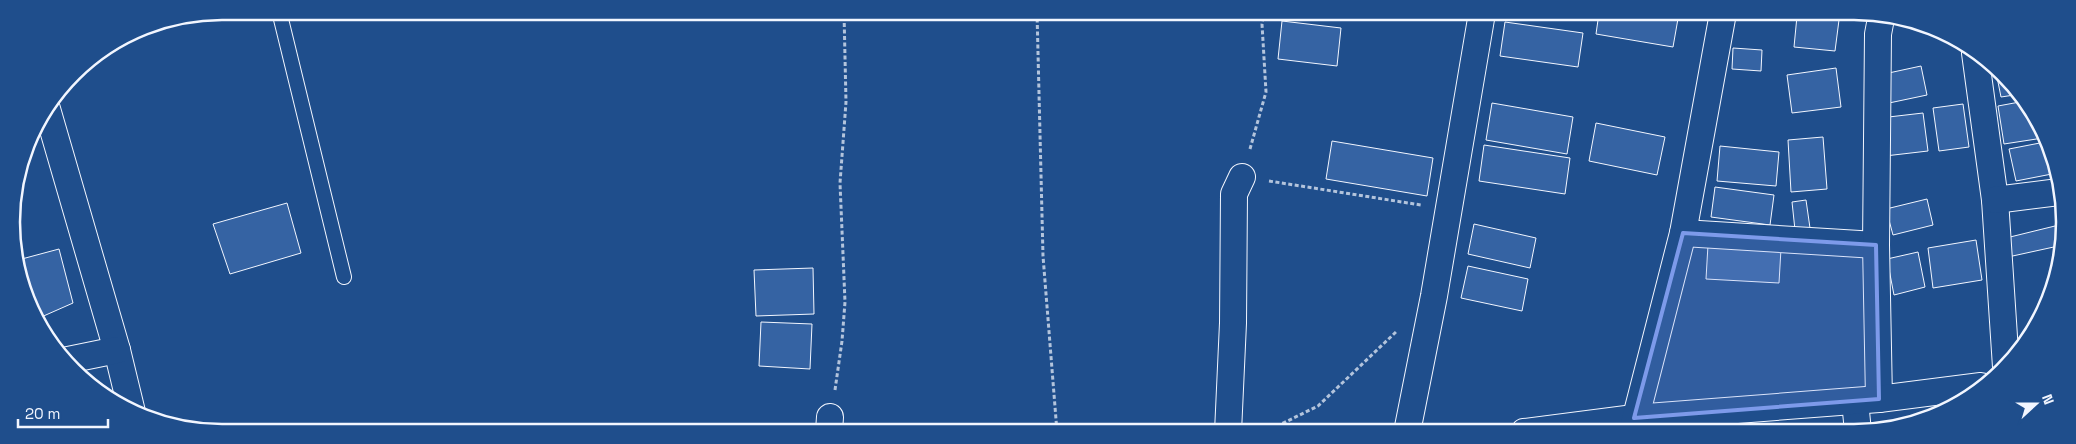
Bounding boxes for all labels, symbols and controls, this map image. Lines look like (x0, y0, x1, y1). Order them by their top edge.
north arrow (2011, 379, 2061, 429)
text: N (2038, 392, 2058, 407)
scale bar (18, 396, 108, 428)
text: 20 m (25, 404, 60, 423)

